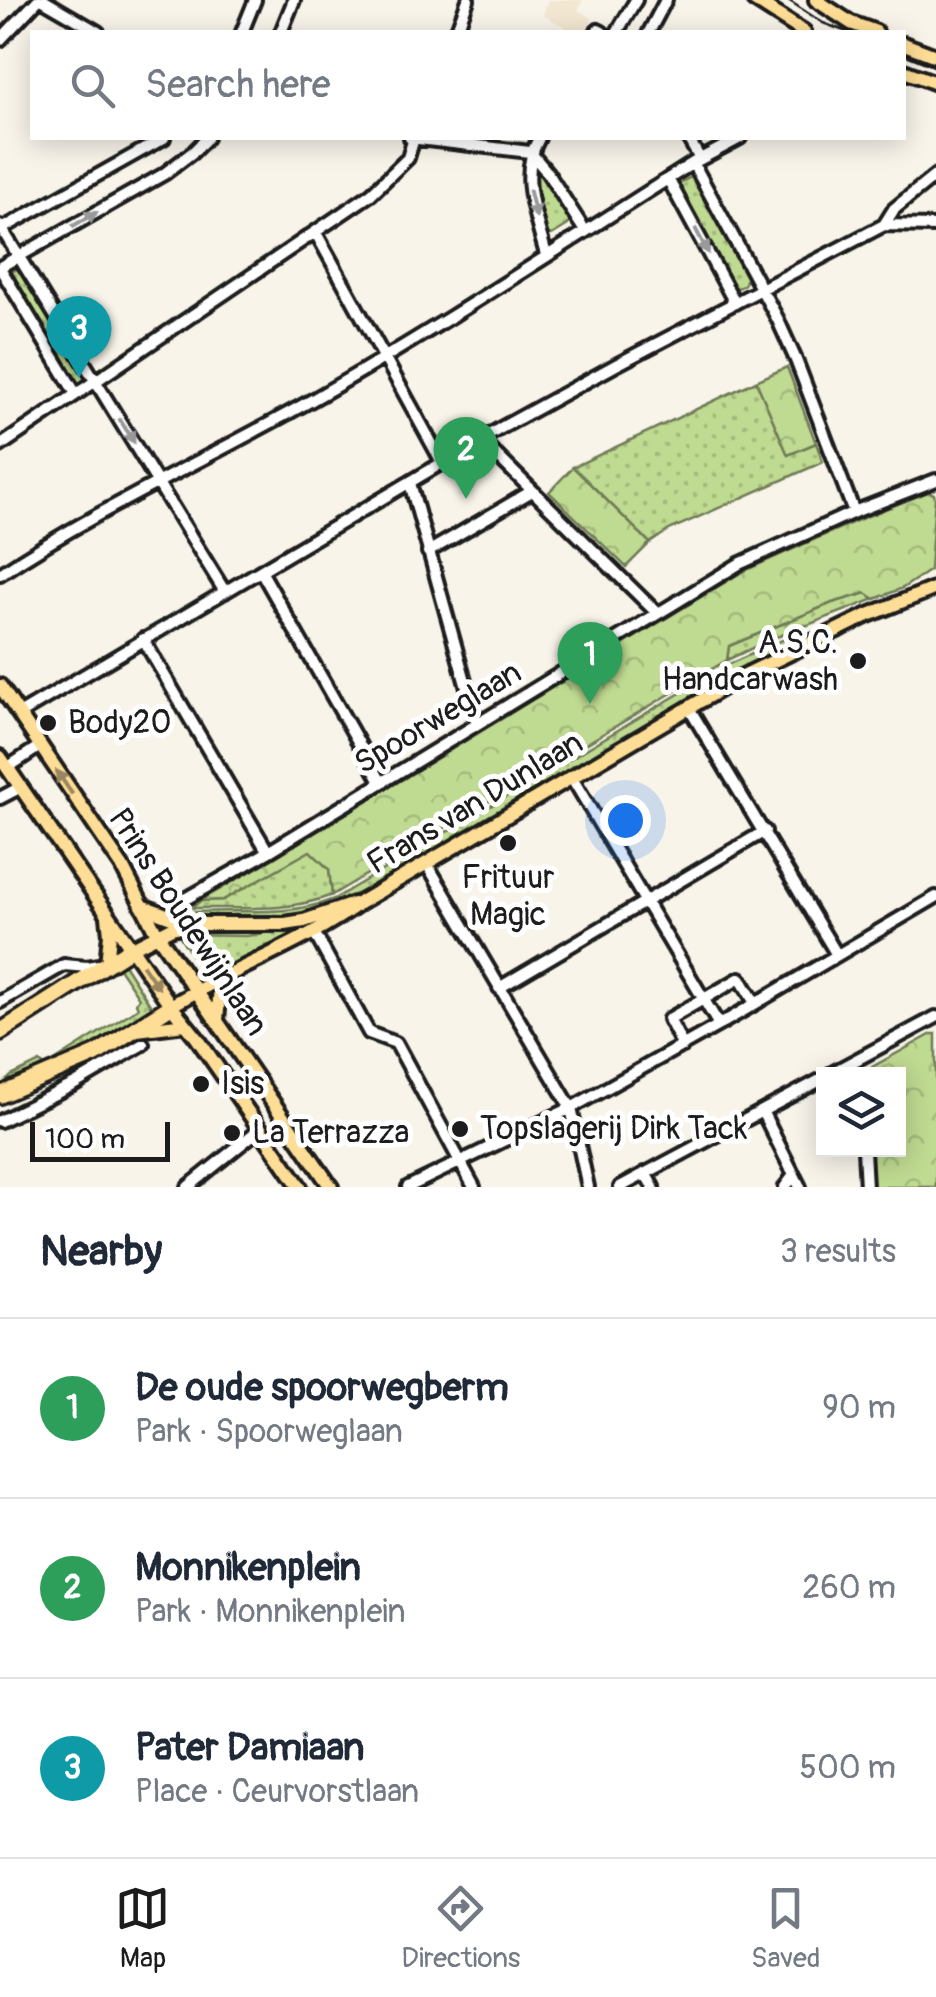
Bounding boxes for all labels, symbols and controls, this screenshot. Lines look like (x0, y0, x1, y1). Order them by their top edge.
search box (30, 30, 906, 140)
icon: search (65, 58, 120, 113)
text: Search here (145, 61, 331, 109)
one-way arrow (526, 189, 542, 220)
one-way arrow (70, 210, 99, 227)
one-way arrow (692, 227, 710, 255)
pin: 3 (46, 296, 112, 378)
pin: 2 (434, 416, 498, 499)
one-way arrow (118, 417, 135, 445)
pin: 1 (558, 622, 622, 704)
place label: A.S.C. Handcarwash (662, 623, 838, 700)
marker: A.S.C. Handcarwash (847, 650, 869, 672)
street label: Spoorweglaan (347, 653, 529, 783)
place label: Body2O (68, 703, 171, 743)
marker: Body2O (37, 712, 59, 734)
street label: Frans van Dunlaan (360, 723, 590, 883)
one-way arrow (56, 768, 74, 795)
your location (600, 795, 651, 846)
street label: Prins Boudewijnlaan (99, 801, 277, 1043)
marker: Frituur Magic (497, 832, 519, 854)
place label: Frituur Magic (462, 858, 555, 935)
one-way arrow (142, 964, 160, 991)
place label: Isis (221, 1064, 264, 1104)
map controls (816, 1067, 906, 1157)
button: layers (816, 1067, 906, 1157)
marker: Isis (190, 1073, 212, 1095)
place label: Topslagerij Dirk Tack (480, 1109, 747, 1149)
place label: La Terrazza (252, 1113, 409, 1153)
scale bar (30, 1117, 170, 1162)
marker: Topslagerij Dirk Tack (449, 1118, 471, 1140)
text: 100 m (45, 1122, 125, 1157)
marker: La Terrazza (221, 1122, 243, 1144)
text: Nearby (40, 1226, 162, 1278)
text: 3 results (780, 1232, 896, 1272)
text: De oude spoorwegberm (135, 1364, 509, 1412)
text: 1 (66, 1388, 79, 1428)
text: 90 m (822, 1388, 896, 1428)
text: Park · Spoorweglaan (135, 1412, 403, 1452)
text: Monnikenplein (135, 1544, 361, 1592)
text: 2 (64, 1568, 81, 1608)
text: 260 m (802, 1568, 896, 1608)
text: Park · Monnikenplein (135, 1592, 406, 1632)
text: Pater Damiaan (135, 1724, 365, 1772)
text: 3 (64, 1748, 81, 1788)
text: 500 m (800, 1748, 896, 1788)
text: Place · Ceurvorstlaan (135, 1772, 419, 1812)
tab: Map (115, 1881, 170, 1976)
tab: Directions (401, 1881, 520, 1976)
tab: Saved (751, 1881, 821, 1976)

